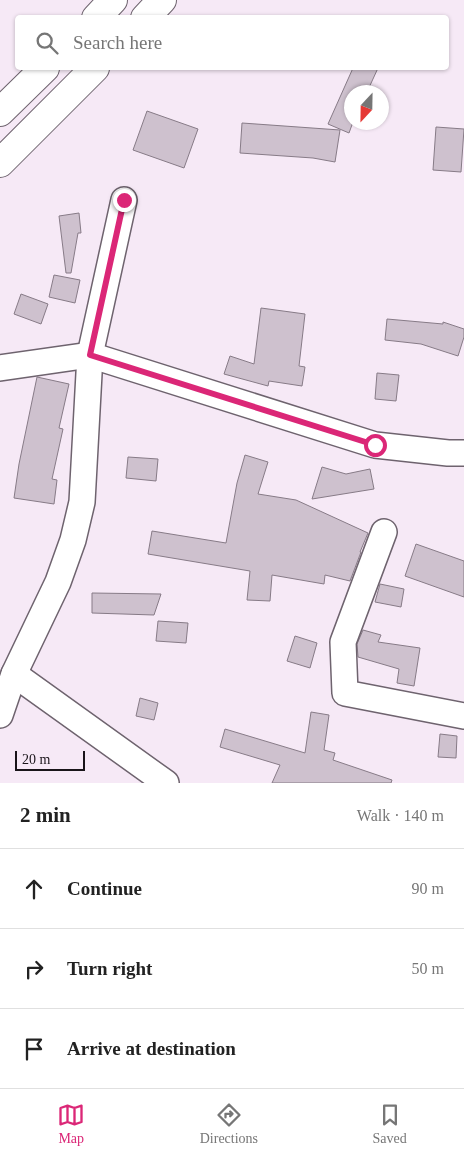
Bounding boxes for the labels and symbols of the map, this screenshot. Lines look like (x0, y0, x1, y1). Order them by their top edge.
north arrow (344, 85, 389, 130)
route end (113, 189, 136, 212)
route start (364, 434, 387, 457)
scale bar (15, 748, 85, 771)

